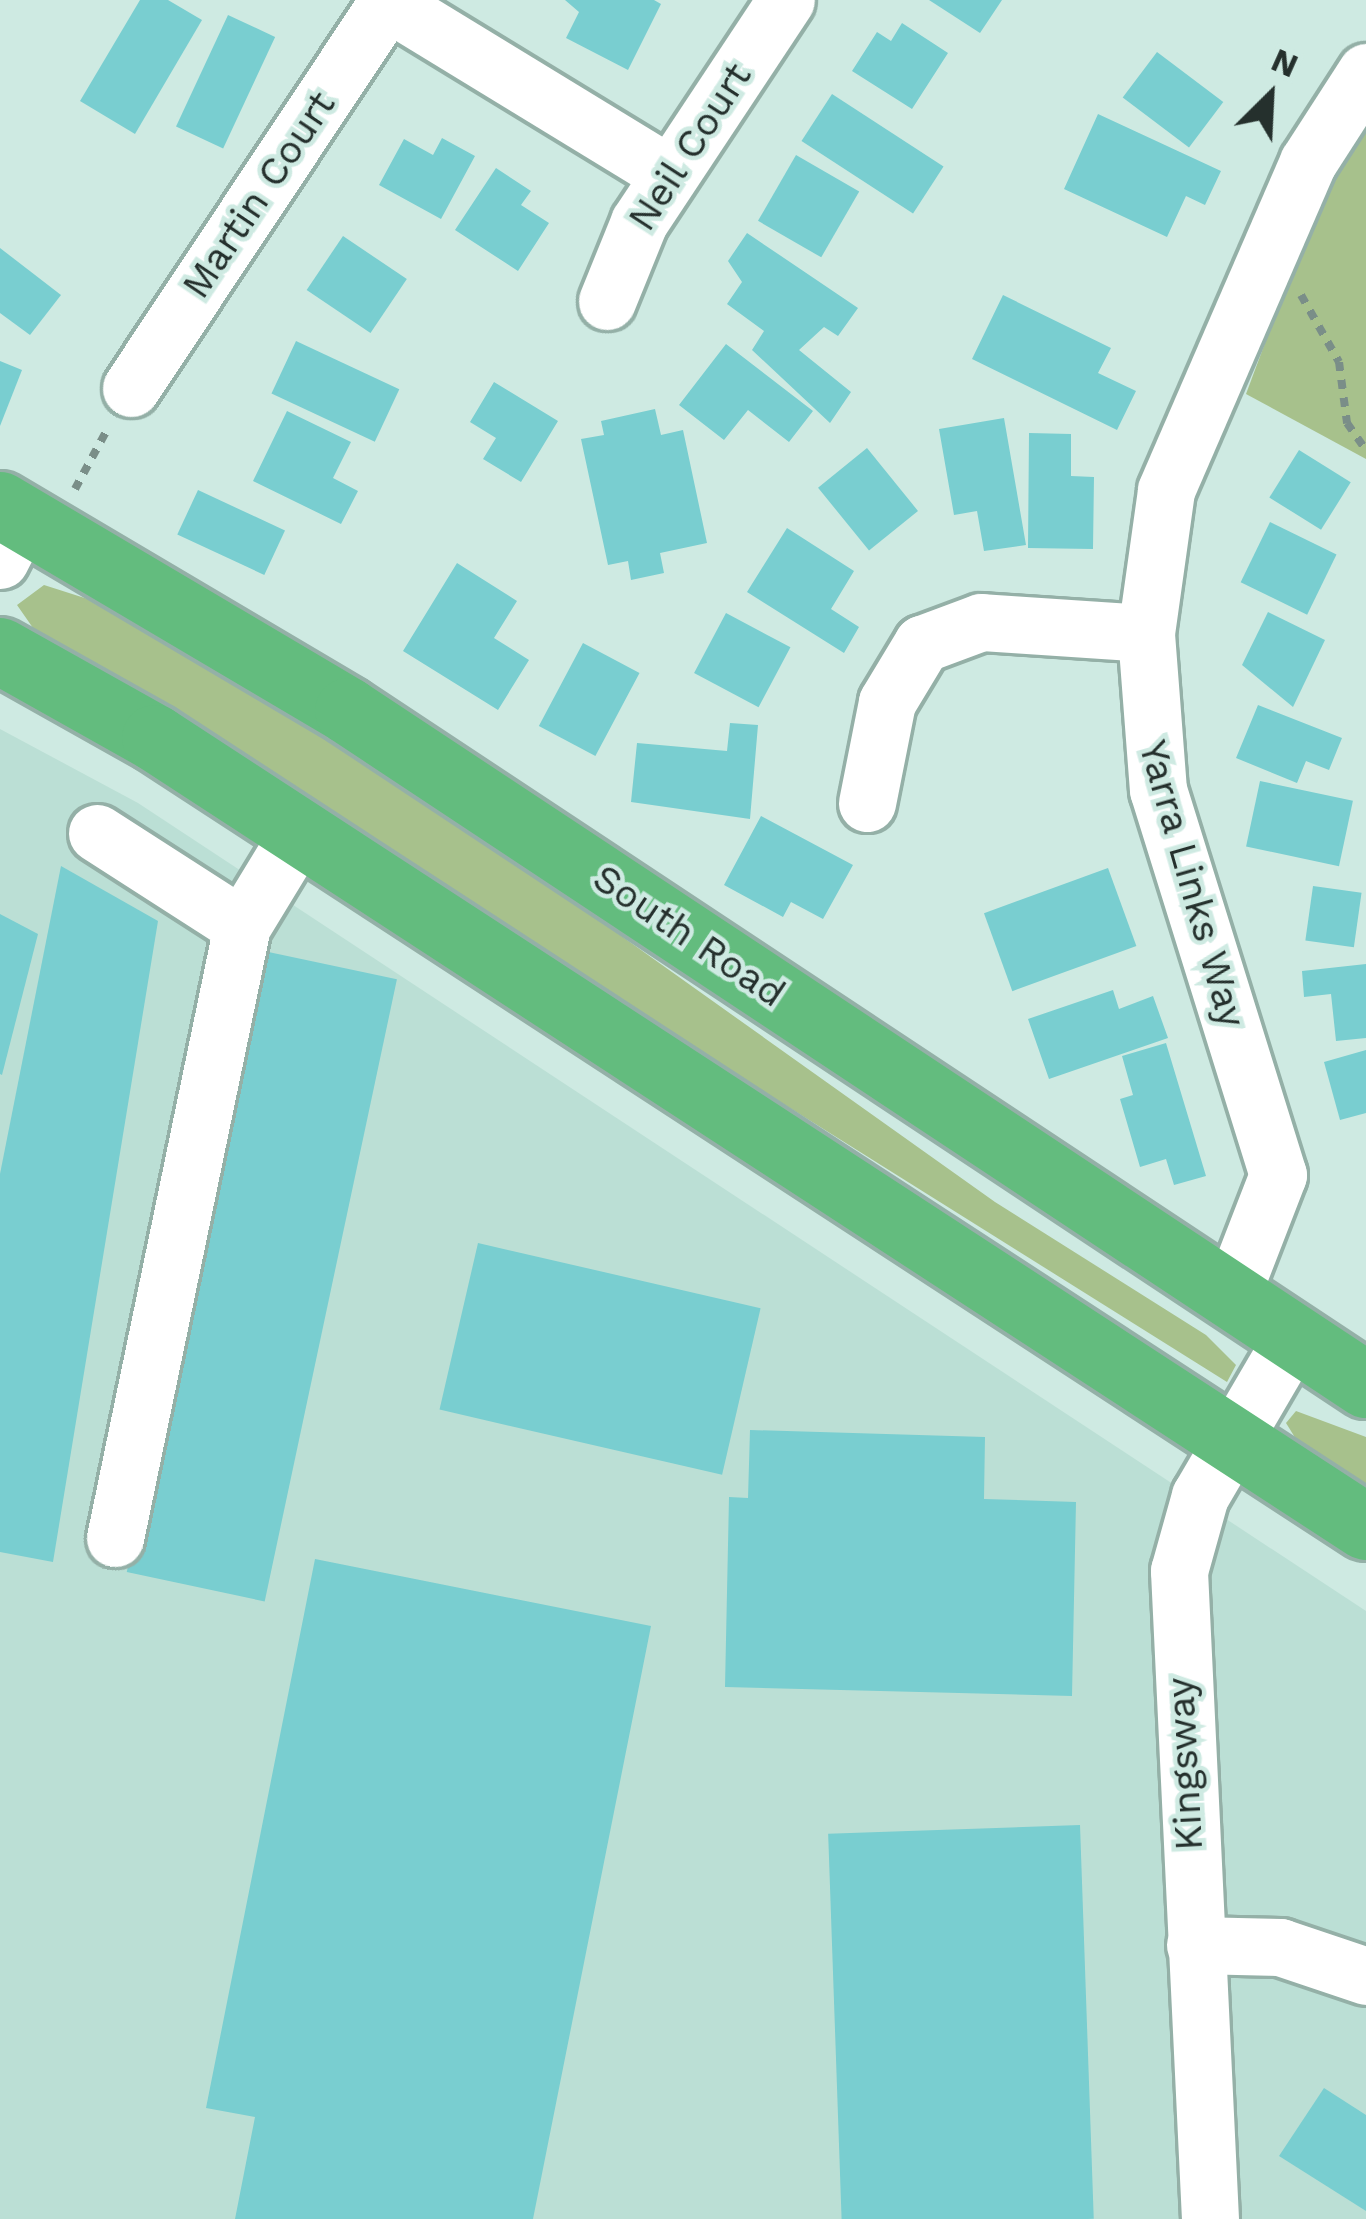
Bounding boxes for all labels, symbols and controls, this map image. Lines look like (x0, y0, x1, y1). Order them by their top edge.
north arrow (1210, 36, 1330, 156)
text: N (1266, 40, 1304, 85)
street label: Neil Court (618, 54, 762, 240)
street label: Martin Court (173, 83, 345, 307)
street label: Yarra Links Way (1128, 734, 1256, 1034)
street label: South Road (584, 855, 794, 1017)
street label: Kingsway (1157, 1676, 1213, 1852)

